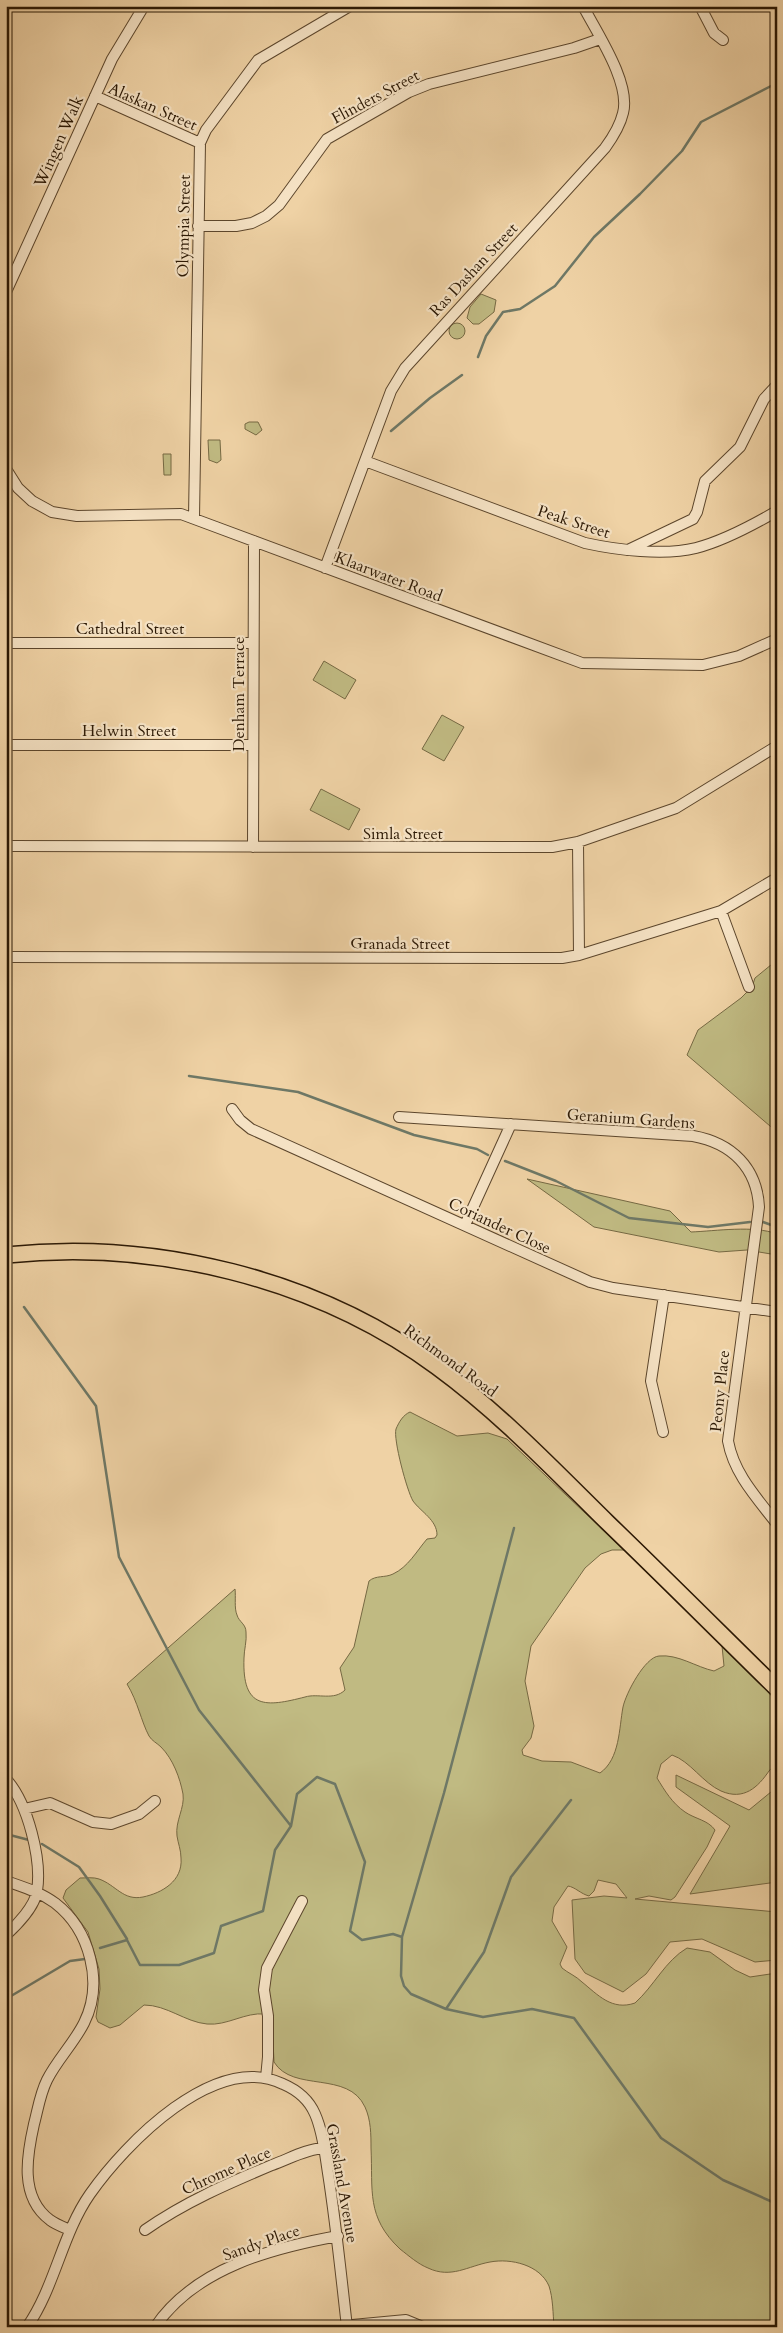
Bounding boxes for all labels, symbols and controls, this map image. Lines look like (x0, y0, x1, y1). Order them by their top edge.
street label: Flinders Street (328, 65, 423, 129)
street label: Alaskan Street (105, 78, 200, 136)
street label: Wingen Walk (29, 92, 89, 192)
street label: Olympia Street (172, 175, 196, 278)
street label: Ras Dashan Street (425, 218, 523, 321)
street label: Peak Street (535, 500, 613, 544)
street label: Klaarwater Road (332, 546, 446, 608)
street label: Cathedral Street (76, 618, 184, 640)
street label: Denham Terrace (228, 636, 250, 752)
street label: Helwin Street (82, 720, 176, 742)
street label: Simla Street (363, 823, 443, 845)
street label: Granada Street (350, 933, 450, 955)
street label: Geranium Gardens (566, 1104, 696, 1134)
street label: Coriander Close (445, 1193, 554, 1259)
street label: Richmond Road (399, 1319, 502, 1403)
street label: Peony Place (705, 1349, 735, 1433)
street label: Grassland Avenue (321, 2122, 363, 2245)
street label: Chrome Place (178, 2141, 275, 2200)
street label: Sandy Place (220, 2219, 303, 2266)

